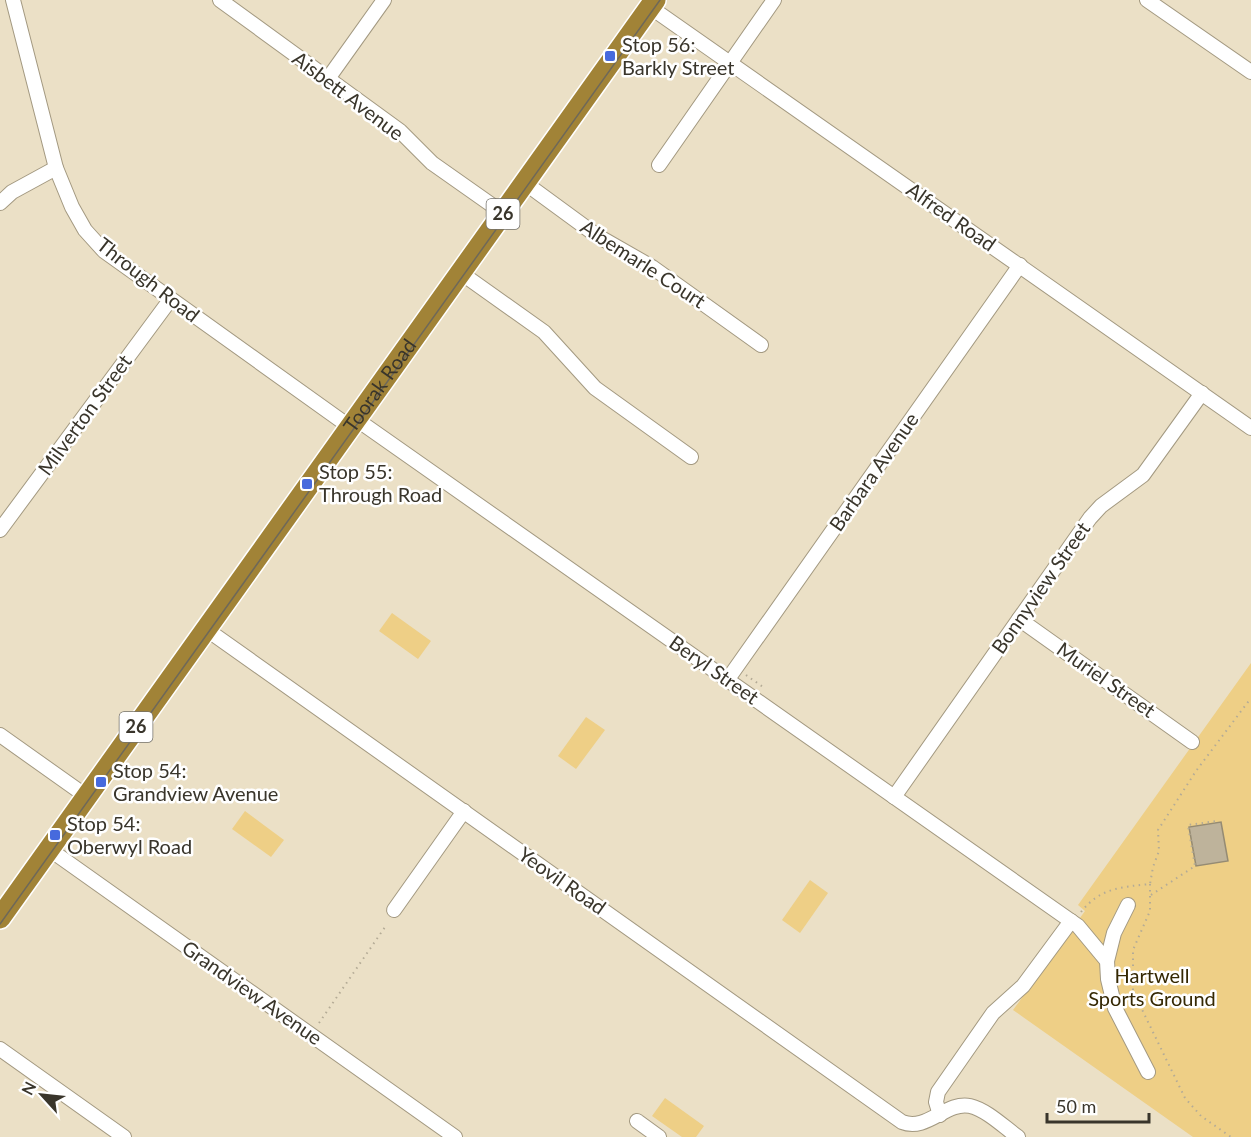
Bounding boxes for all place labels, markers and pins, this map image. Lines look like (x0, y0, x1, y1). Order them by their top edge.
place label: Stop 56: Barkly Street (622, 32, 734, 79)
marker: Stop 56: Barkly Street (603, 49, 617, 63)
place label: Stop 55: Through Road (319, 459, 442, 506)
marker: Stop 55: Through Road (300, 477, 314, 491)
place label: Stop 54: Grandview Avenue (113, 758, 278, 805)
marker: Stop 54: Grandview Avenue (94, 775, 108, 789)
place label: Stop 54: Oberwyl Road (67, 811, 192, 858)
marker: Stop 54: Oberwyl Road (48, 828, 62, 842)

